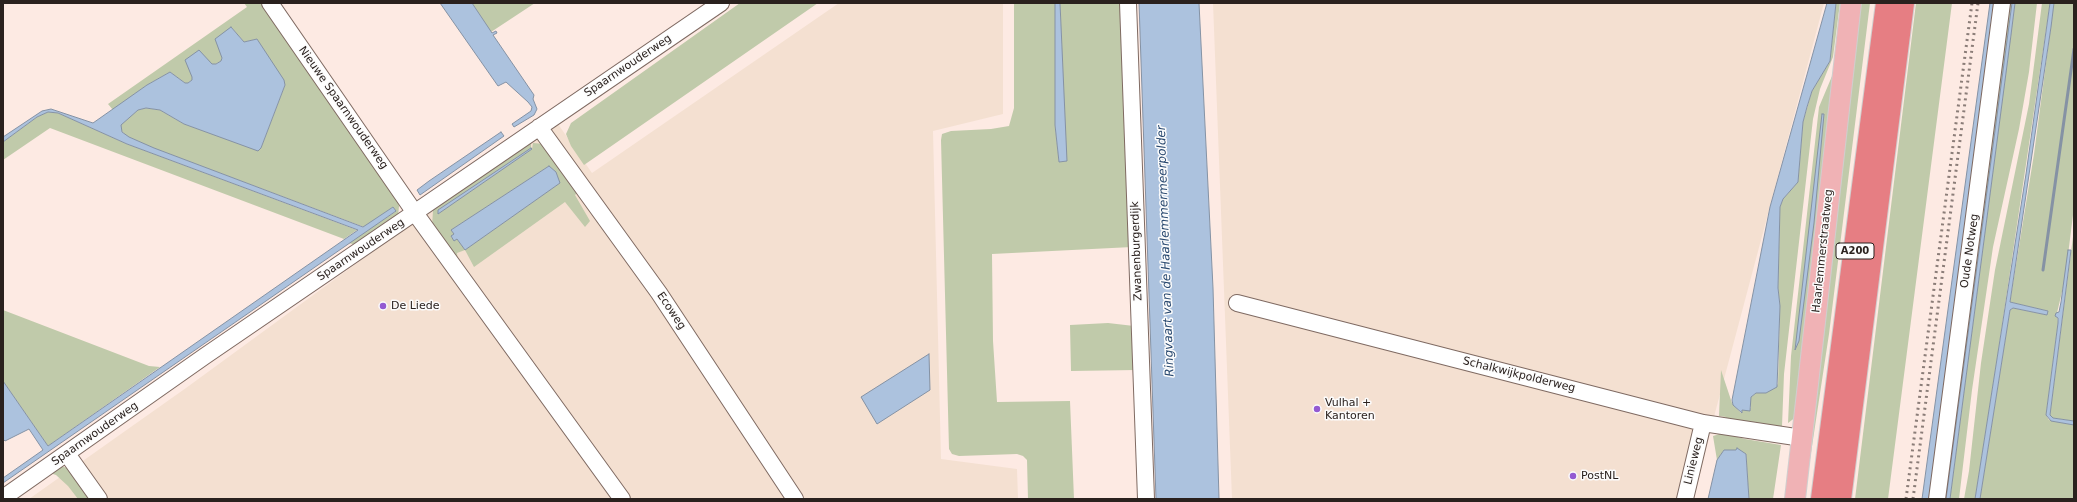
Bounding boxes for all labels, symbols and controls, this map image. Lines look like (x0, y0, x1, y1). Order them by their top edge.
street label: Spaarnwouderweg (582, 32, 674, 100)
street label: Nieuwe Spaarnwouderweg (296, 44, 390, 172)
water label: Ringvaart van de Haarlemmermeerpolder (1154, 125, 1178, 377)
street label: Haarlemmerstraatweg (1810, 189, 1836, 313)
street label: Zwanenburgerdijk (1129, 201, 1145, 301)
street label: Oude Notweg (1958, 213, 1982, 289)
street label: Spaarnwouderweg (315, 216, 407, 284)
road number: A200 (1836, 243, 1874, 259)
street label: Ecoweg (654, 290, 688, 332)
place label: De Liede (391, 299, 439, 313)
marker: De Liede (378, 301, 388, 311)
street label: Schalkwijkpolderweg (1461, 355, 1577, 395)
place label: Vulhal + Kantoren (1325, 396, 1375, 422)
street label: Spaarnwouderweg (49, 399, 141, 469)
marker: Vulhal + Kantoren (1312, 404, 1322, 414)
street label: Linieweg (1682, 436, 1706, 486)
place label: PostNL (1581, 469, 1618, 483)
marker: PostNL (1568, 471, 1578, 481)

